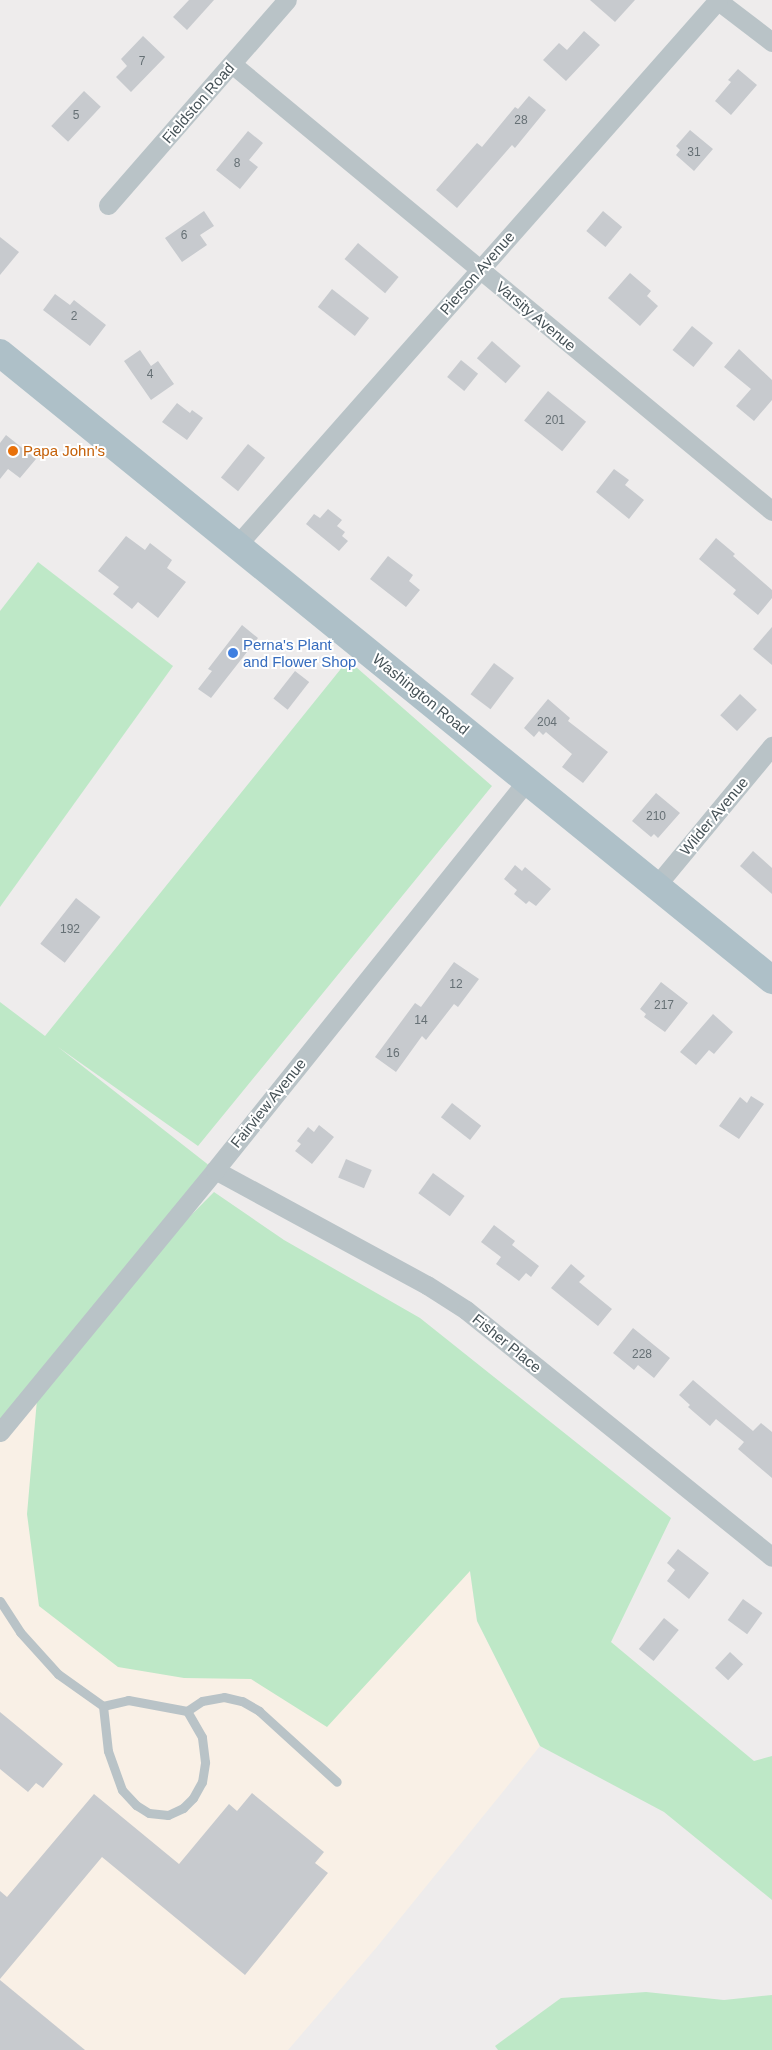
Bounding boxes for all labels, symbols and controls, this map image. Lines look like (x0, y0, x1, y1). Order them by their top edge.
house number: 7 (139, 55, 145, 69)
street label: Fieldston Road (158, 59, 238, 147)
house number: 5 (73, 109, 79, 123)
house number: 28 (514, 114, 528, 128)
house number: 31 (687, 146, 701, 160)
house number: 8 (234, 157, 240, 171)
street label: Pierson Avenue (436, 227, 518, 319)
house number: 6 (181, 229, 187, 243)
street label: Varsity Avenue (492, 277, 580, 355)
house number: 2 (71, 310, 77, 324)
house number: 4 (147, 368, 153, 382)
house number: 201 (545, 414, 565, 428)
place label: Papa John's (23, 442, 105, 460)
marker: Papa John's (7, 445, 19, 457)
place label: Perna's Plant and Flower Shop (243, 635, 356, 670)
marker: Perna's Plant and Flower Shop (227, 647, 239, 659)
street label: Washington Road (369, 650, 473, 738)
house number: 204 (537, 716, 557, 730)
street label: Wilder Avenue (676, 773, 752, 859)
house number: 210 (646, 810, 666, 824)
house number: 192 (60, 923, 80, 937)
house number: 12 (449, 978, 463, 992)
house number: 217 (654, 999, 674, 1013)
house number: 14 (414, 1014, 428, 1028)
house number: 16 (386, 1047, 400, 1061)
street label: Fairview Avenue (226, 1054, 310, 1152)
street label: Fisher Place (469, 1310, 545, 1376)
house number: 228 (632, 1348, 652, 1362)

